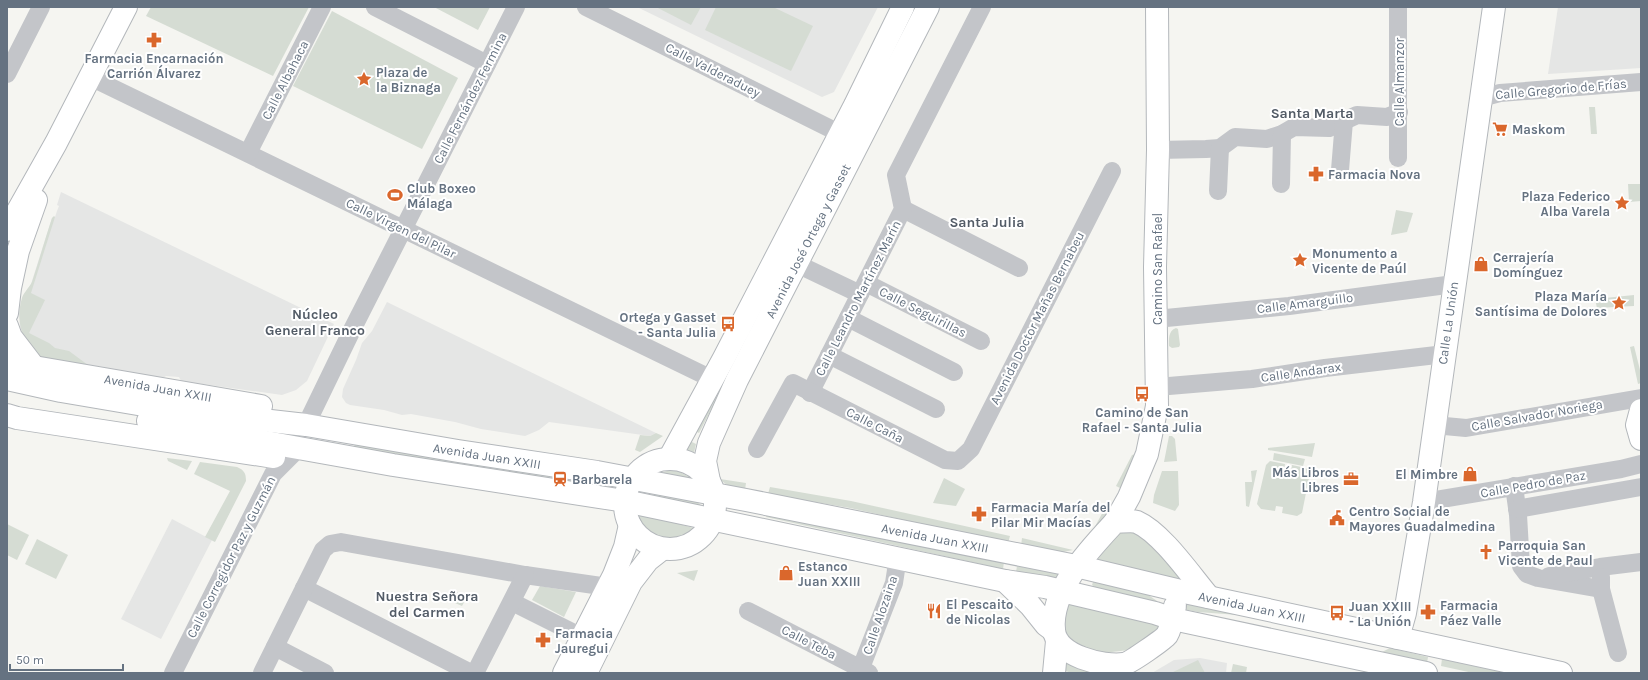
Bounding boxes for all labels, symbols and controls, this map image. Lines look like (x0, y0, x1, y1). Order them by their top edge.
street label: Calle Fernández Fermina (430, 30, 510, 166)
pharmacy icon: Farmacia Encarnación Carrión Álvarez (145, 31, 163, 49)
street label: Calle Almanzor (1392, 37, 1407, 126)
street label: Calle Albahaca (259, 38, 311, 122)
street label: Calle Valderaduey (663, 40, 763, 100)
place label: Farmacia Encarnación Carrión Álvarez (84, 51, 224, 81)
place label: Plaza de la Biznaga (376, 65, 441, 95)
place icon: Plaza de la Biznaga (355, 70, 373, 88)
street label: Calle Gregorio de Frías (1495, 76, 1628, 102)
district label: Santa Marta (1271, 105, 1353, 122)
supermarket icon: Maskom (1491, 120, 1509, 138)
place label: Maskom (1512, 122, 1565, 137)
street label: Avenida José Ortega y Gasset (762, 161, 854, 321)
pharmacy icon: Farmacia Nova (1307, 165, 1325, 183)
place label: Farmacia Nova (1328, 167, 1421, 182)
place label: Club Boxeo Málaga (407, 181, 476, 211)
sports icon: Club Boxeo Málaga (386, 186, 404, 204)
place label: Plaza Federico Alba Varela (1522, 189, 1610, 219)
place icon: Plaza Federico Alba Varela (1613, 194, 1631, 212)
street label: Calle Virgen del Pilar (344, 195, 459, 261)
street label: Camino San Rafael (1150, 213, 1165, 325)
district label: Santa Julia (949, 214, 1025, 231)
street label: Calle Leandro Martínez Marín (812, 218, 904, 378)
street label: Avenida Doctor Mañas Bernabeu (987, 229, 1087, 407)
place label: Monumento a Vicente de Paúl (1312, 246, 1407, 276)
place label: Cerrajería Domínguez (1493, 250, 1563, 280)
place icon: Monumento a Vicente de Paúl (1291, 251, 1309, 269)
shop icon: Cerrajería Domínguez (1472, 255, 1490, 273)
street label: Calle La Unión (1435, 281, 1461, 365)
street label: Calle Seguirillas (877, 284, 969, 340)
place label: Plaza María Santísima de Dolores (1475, 289, 1607, 319)
street label: Calle Amarguillo (1256, 290, 1354, 316)
place icon: Plaza María Santísima de Dolores (1610, 294, 1628, 312)
district label: Núcleo General Franco (265, 306, 365, 339)
place label: Ortega y Gasset - Santa Julia (620, 310, 716, 340)
bus stop icon: Ortega y Gasset - Santa Julia (719, 315, 737, 333)
street label: Calle Andarax (1260, 359, 1342, 385)
street label: Avenida Juan XXIII (103, 371, 213, 405)
bus stop icon: Camino de San Rafael - Santa Julia (1133, 385, 1151, 403)
street label: Calle Salvador Noriega (1470, 396, 1604, 434)
street label: Calle Caña (844, 404, 906, 446)
place label: Camino de San Rafael - Santa Julia (1082, 405, 1202, 435)
street label: Avenida Juan XXIII (432, 440, 542, 472)
place label: Más Libros Libres (1272, 465, 1339, 495)
shop icon: El Mimbre (1461, 465, 1479, 483)
place label: El Mimbre (1395, 467, 1458, 482)
street label: Calle Pedro de Paz (1479, 467, 1587, 501)
station icon: Barbarela (551, 470, 569, 488)
office icon: Más Libros Libres (1342, 470, 1360, 488)
place label: Barbarela (572, 472, 632, 487)
street label: Calle Corregidor Paz y Guzmán (184, 474, 278, 640)
place label: Farmacia María del Pilar Mir Macías (991, 500, 1111, 530)
place label: Centro Social de Mayores Guadalmedina (1349, 504, 1495, 534)
pharmacy icon: Farmacia María del Pilar Mir Macías (970, 505, 988, 523)
public building icon: Centro Social de Mayores Guadalmedina (1328, 509, 1346, 527)
street label: Avenida Juan XXIII (880, 520, 990, 556)
place label: Parroquia San Vicente de Paul (1498, 538, 1593, 568)
church icon: Parroquia San Vicente de Paul (1477, 543, 1495, 561)
place label: Estanco Juan XXIII (798, 559, 861, 589)
shop icon: Estanco Juan XXIII (777, 564, 795, 582)
street label: Calle Alozaina (859, 574, 901, 656)
district label: Nuestra Señora del Carmen (375, 588, 479, 621)
street label: Avenida Juan XXIII (1197, 588, 1307, 626)
place label: El Pescaito de Nicolas (946, 597, 1013, 627)
place label: Farmacia Páez Valle (1440, 598, 1502, 628)
place label: Juan XXIII - La Unión (1349, 599, 1412, 629)
restaurant icon: El Pescaito de Nicolas (925, 602, 943, 620)
pharmacy icon: Farmacia Páez Valle (1419, 603, 1437, 621)
bus stop icon: Juan XXIII - La Unión (1328, 604, 1346, 622)
street label: Calle Teba (779, 622, 839, 662)
place label: Farmacia Jauregui (555, 626, 613, 656)
pharmacy icon: Farmacia Jauregui (534, 631, 552, 649)
scale bar (10, 646, 123, 672)
text: 50 m (16, 653, 44, 667)

